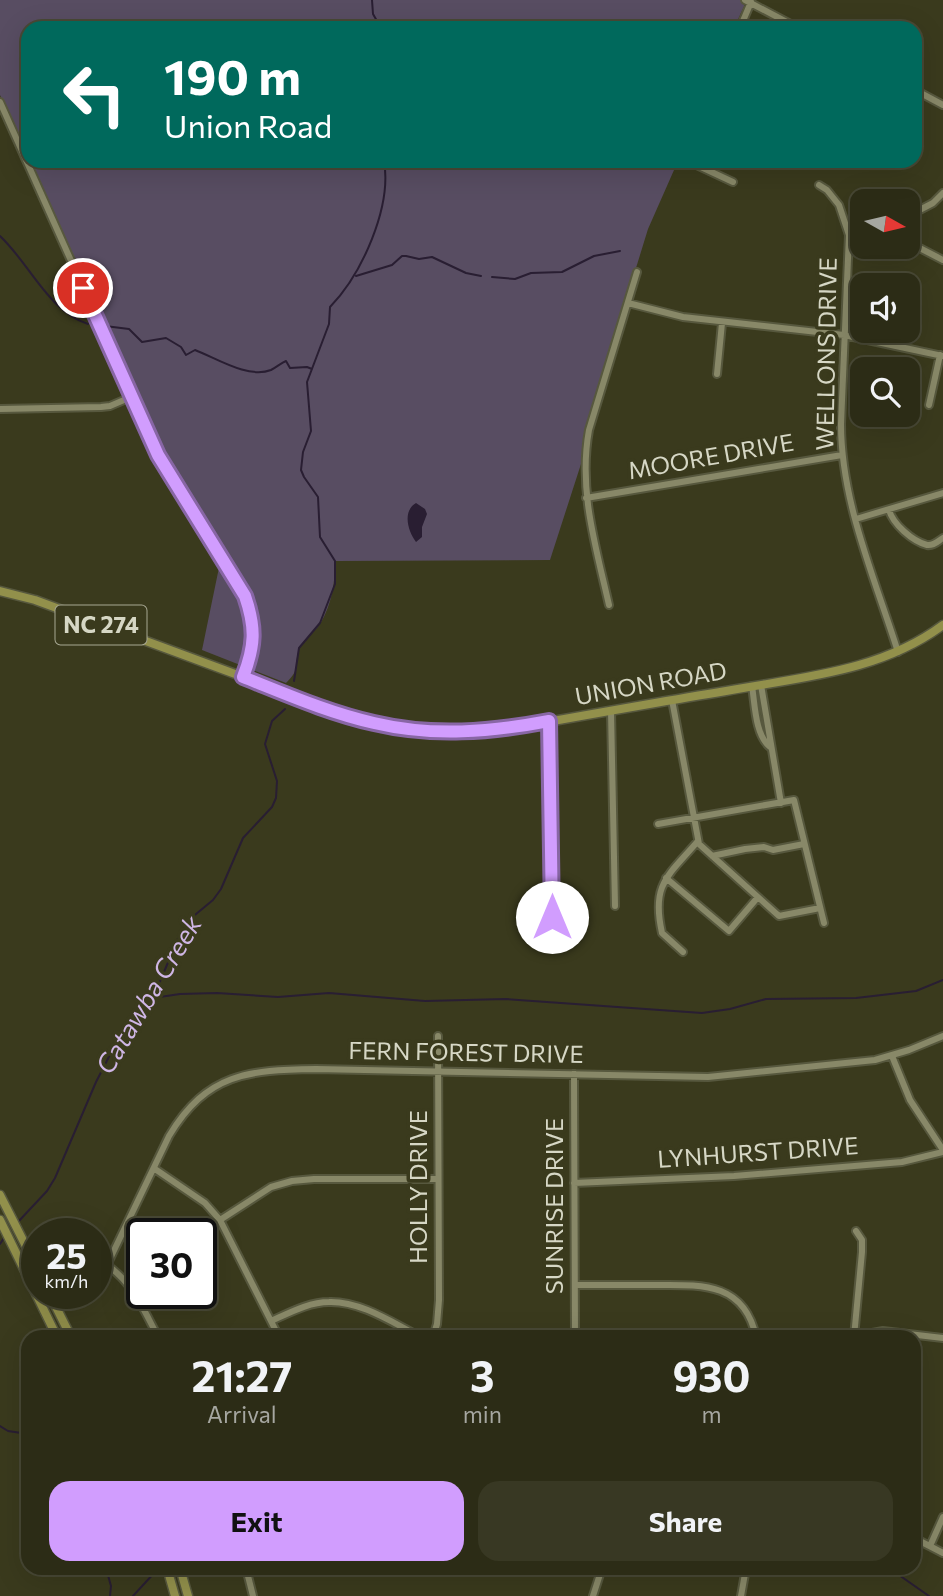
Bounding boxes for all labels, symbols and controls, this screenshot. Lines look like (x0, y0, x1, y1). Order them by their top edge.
text: 190 m (164, 45, 301, 105)
icon: left (49, 49, 140, 140)
text: Union Road (164, 105, 332, 145)
north arrow (850, 189, 920, 259)
map controls (850, 189, 920, 427)
street label: WELLONS DRIVE (809, 257, 842, 451)
pin (53, 258, 113, 318)
icon: arrive (64, 269, 102, 307)
button: sound (850, 273, 920, 343)
button: search (850, 357, 920, 427)
street label: MOORE DRIVE (626, 427, 796, 484)
road number: NC 274 (56, 606, 146, 645)
street label: UNION ROAD (573, 655, 729, 710)
position arrow (515, 880, 589, 954)
water label: Catawba Creek (88, 909, 208, 1079)
street label: FERN FOREST DRIVE (348, 1035, 584, 1068)
street label: HOLLY DRIVE (403, 1110, 432, 1264)
street label: SUNRISE DRIVE (539, 1118, 568, 1294)
street label: LYNHURST DRIVE (656, 1130, 859, 1173)
speed limit sign: 30 (126, 1218, 217, 1309)
text: 25 (46, 1233, 87, 1276)
text: km/h (45, 1270, 88, 1292)
text: 21:27 (192, 1349, 292, 1401)
text: 3 (470, 1349, 495, 1401)
text: 930 (672, 1349, 750, 1401)
text: Arrival (207, 1400, 277, 1428)
text: min (463, 1400, 502, 1428)
text: m (701, 1400, 722, 1428)
button: Exit (49, 1481, 464, 1561)
button: Share (478, 1481, 893, 1561)

